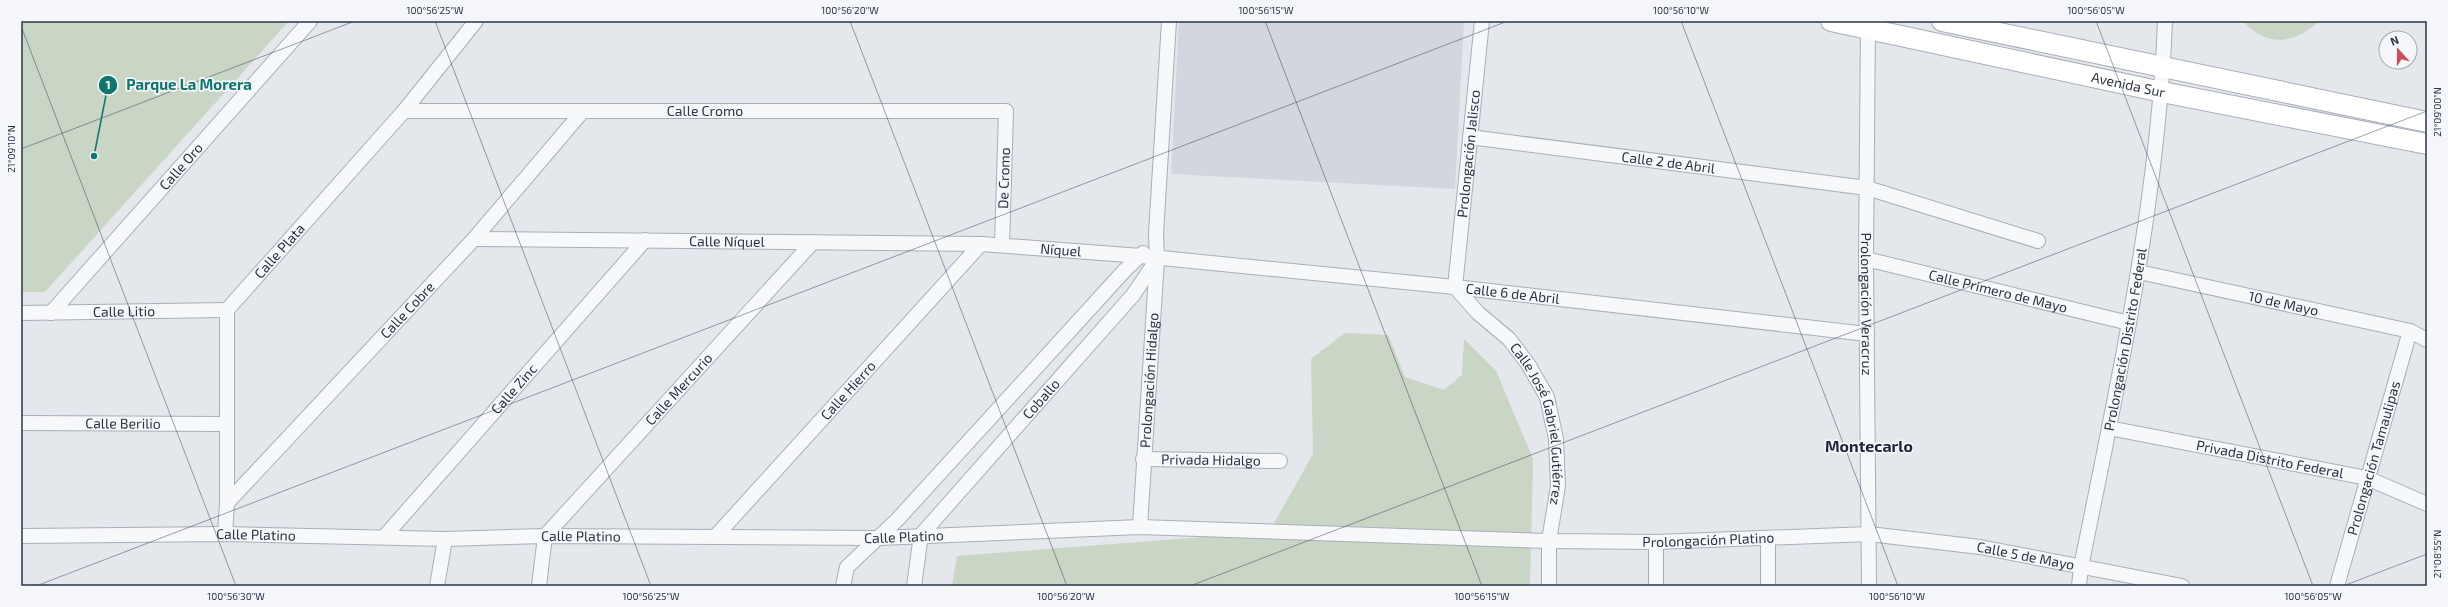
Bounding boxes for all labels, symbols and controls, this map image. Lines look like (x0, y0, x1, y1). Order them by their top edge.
text: 100°56'25"W (407, 4, 464, 16)
text: 100°56'20"W (821, 4, 879, 16)
text: 100°56'15"W (1238, 4, 1294, 16)
text: 100°56'10"W (1653, 4, 1709, 16)
text: 100°56'05"W (2067, 4, 2125, 16)
north arrow (2378, 30, 2418, 70)
text: N (2388, 33, 2400, 48)
street label: Avenida Sur (2090, 68, 2167, 101)
callout: Parque La Morera (98, 71, 260, 98)
text: Parque La Morera (126, 75, 252, 93)
text: 1 (105, 77, 111, 91)
text: 21°09'00"N (2431, 87, 2443, 137)
street label: Prolongación Jalisco (1453, 89, 1483, 218)
street label: Calle Cromo (667, 102, 743, 119)
text: 21°09'10"N (5, 125, 17, 173)
street label: Calle Oro (155, 139, 206, 193)
street label: De Cromo (994, 147, 1013, 209)
street label: Calle 2 de Abril (1621, 148, 1717, 177)
street label: Calle Plata (250, 220, 308, 282)
street label: Calle Níquel (689, 232, 766, 250)
street label: Prolongación Veracruz (1858, 232, 1876, 376)
street label: Níquel (1040, 239, 1083, 260)
street label: Prolongación Distrito Federal (2100, 246, 2150, 432)
street label: Calle Primero de Mayo (1927, 266, 2069, 316)
street label: Calle Cobre (376, 278, 438, 342)
street label: Calle 6 de Abril (1465, 279, 1561, 307)
street label: 10 de Mayo (2247, 287, 2320, 319)
street label: Calle Litio (93, 302, 155, 320)
street label: Prolongación Hidalgo (1136, 312, 1162, 448)
street label: Calle José Gabriel Gutiérrez (1507, 339, 1567, 506)
street label: Calle Mercurio (641, 349, 716, 429)
street label: Calle Hierro (817, 357, 879, 423)
street label: Calle Zinc (487, 360, 540, 417)
street label: Coballo (1019, 375, 1063, 422)
street label: Prolongación Tamaulipas (2343, 379, 2403, 537)
street label: Calle Berilio (85, 414, 161, 432)
district label: Montecarlo (1825, 436, 1913, 455)
street label: Privada Distrito Federal (2195, 436, 2346, 481)
street label: Privada Hidalgo (1161, 450, 1261, 469)
street label: Calle Platino (216, 525, 296, 544)
street label: Calle Platino (864, 526, 944, 546)
street label: Calle Platino (541, 527, 621, 544)
street label: Prolongación Platino (1642, 529, 1775, 550)
text: 21°08'55"N (2431, 530, 2443, 578)
street label: Calle 5 de Mayo (1975, 538, 2076, 573)
text: 100°56'30"W (207, 590, 265, 602)
text: 100°56'25"W (623, 590, 680, 602)
text: 100°56'20"W (1037, 590, 1095, 602)
text: 100°56'15"W (1454, 590, 1510, 602)
text: 100°56'10"W (1869, 590, 1925, 602)
text: 100°56'05"W (2284, 590, 2342, 602)

